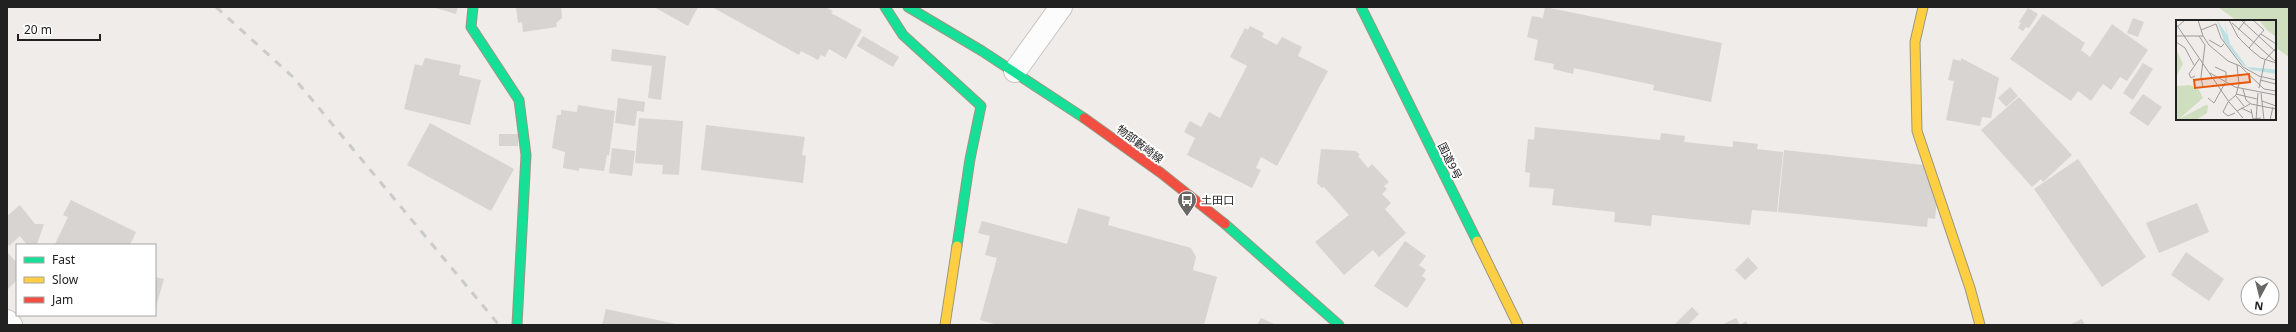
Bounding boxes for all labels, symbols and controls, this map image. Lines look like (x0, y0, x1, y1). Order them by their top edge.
scale bar (18, 16, 100, 42)
inset map (2176, 20, 2276, 120)
text: 20 m (24, 21, 52, 38)
street label: 物部藪崎線 (1114, 121, 1167, 166)
street label: 国道9号 (1435, 140, 1466, 182)
bus stop icon: 土田口 (1176, 189, 1198, 217)
place label: 土田口 (1201, 192, 1234, 207)
legend (16, 244, 156, 316)
text: Fast (52, 251, 76, 268)
text: Slow (52, 271, 79, 288)
north arrow (2240, 276, 2280, 316)
text: Jam (51, 291, 73, 308)
text: N (2253, 298, 2264, 314)

